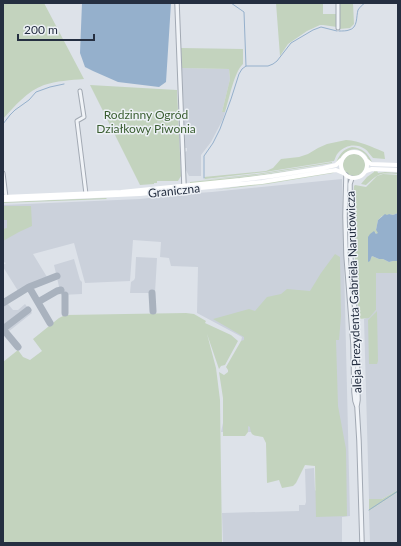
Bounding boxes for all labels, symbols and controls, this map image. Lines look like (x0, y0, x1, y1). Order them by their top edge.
scale bar (18, 16, 94, 42)
text: 200 m (24, 22, 58, 37)
park label: Rodzinny Ogród Działkowy Piwonia (96, 107, 196, 136)
street label: Graniczna (147, 180, 201, 201)
street label: aleja Prezydenta Gabriela Narutowicza (342, 191, 365, 393)

